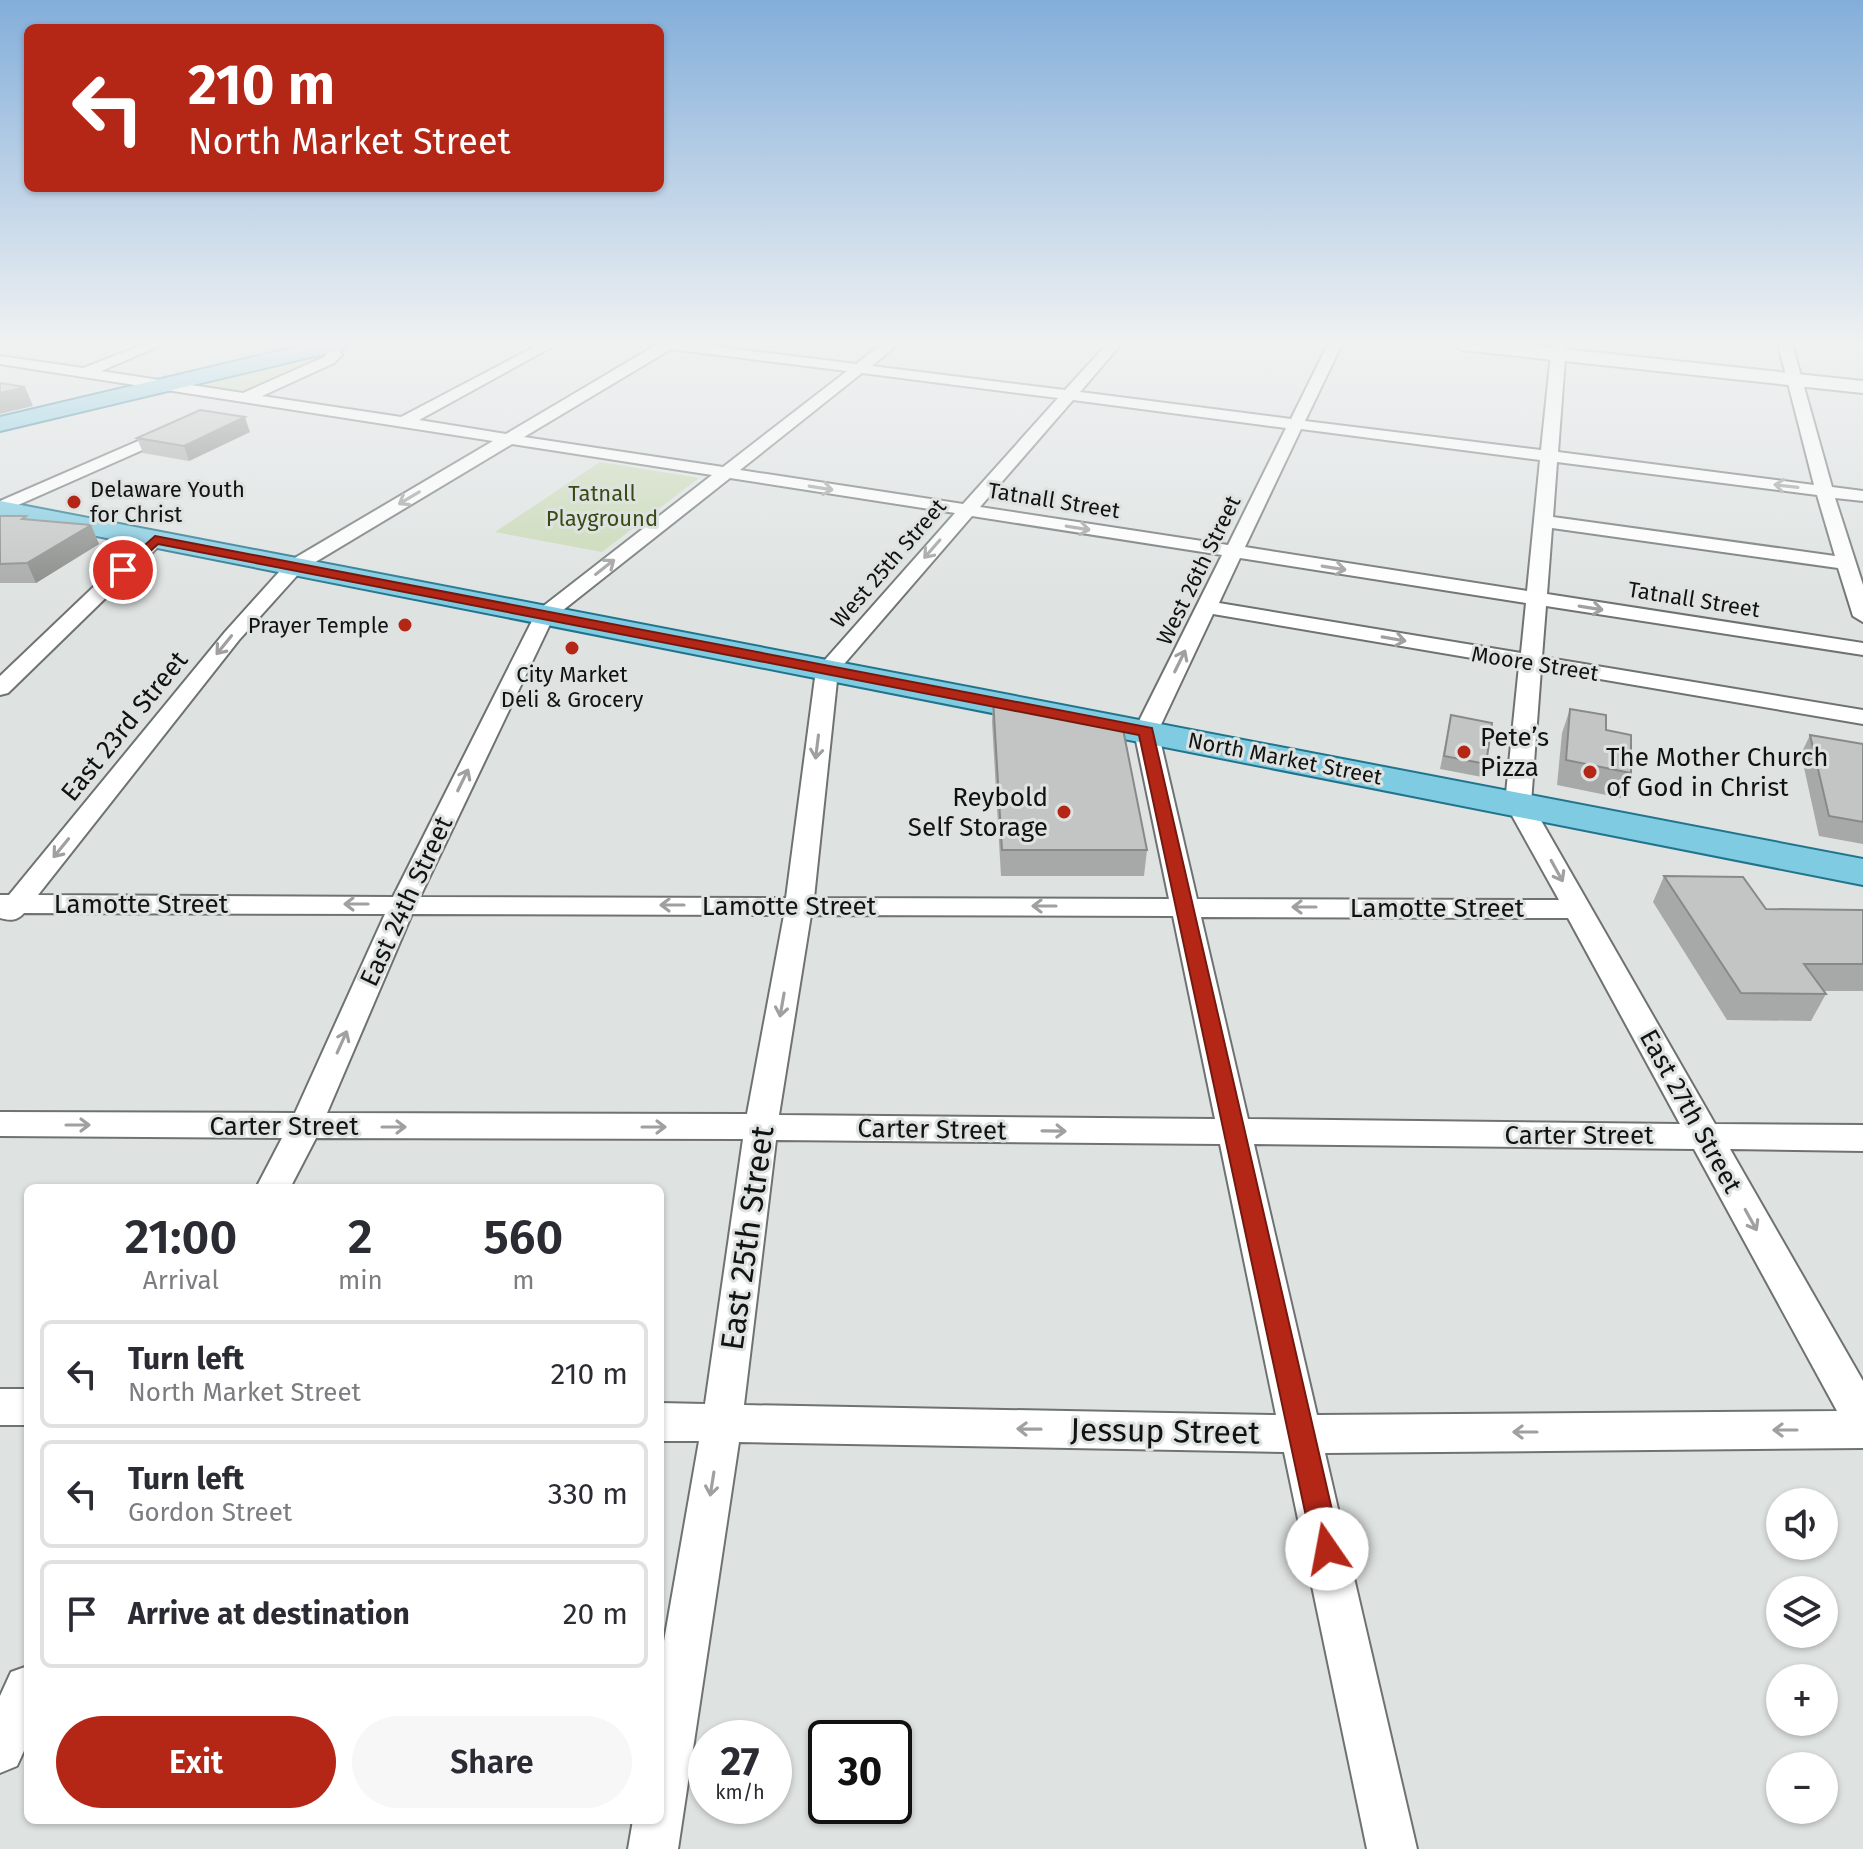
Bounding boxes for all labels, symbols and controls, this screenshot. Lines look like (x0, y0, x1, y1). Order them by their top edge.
text: 210 m (188, 52, 335, 119)
icon: left (56, 56, 160, 160)
text: North Market Street (188, 120, 511, 164)
place label: Delaware Youth for Christ (90, 476, 245, 528)
street label: Tatnall Street (986, 477, 1122, 524)
one-way arrow (1774, 478, 1799, 493)
park label: Tatnall Playground (546, 480, 658, 532)
one-way arrow (807, 481, 833, 496)
one-way arrow (398, 490, 421, 506)
street label: West 26th Street (1151, 491, 1246, 649)
marker: Delaware Youth for Christ (65, 493, 83, 511)
street label: West 25th Street (825, 493, 952, 633)
one-way arrow (1064, 521, 1090, 536)
pin (89, 536, 157, 604)
one-way arrow (923, 538, 941, 558)
icon: arrive (101, 548, 145, 592)
one-way arrow (594, 558, 615, 576)
one-way arrow (1321, 561, 1347, 576)
street label: Tatnall Street (1626, 576, 1762, 623)
one-way arrow (1578, 601, 1604, 616)
place label: Prayer Temple (248, 612, 389, 639)
marker: Prayer Temple (396, 616, 414, 634)
one-way arrow (1381, 632, 1406, 647)
one-way arrow (215, 634, 233, 655)
marker: City Market Deli & Grocery (563, 639, 581, 657)
street label: Moore Street (1470, 640, 1600, 687)
street label: East 23rd Street (54, 645, 195, 808)
one-way arrow (1173, 650, 1189, 674)
place label: City Market Deli & Grocery (501, 661, 643, 713)
place label: Pete’s Pizza (1480, 722, 1549, 783)
street label: North Market Street (1186, 726, 1384, 791)
one-way arrow (810, 733, 825, 760)
place label: The Mother Church of God in Christ (1606, 742, 1828, 803)
marker: Pete’s Pizza (1455, 743, 1473, 761)
marker: The Mother Church of God in Christ (1581, 763, 1599, 781)
one-way arrow (456, 769, 471, 793)
place label: Reybold Self Storage (908, 782, 1048, 843)
marker: Reybold Self Storage (1055, 803, 1073, 821)
street label: East 24th Street (354, 811, 460, 991)
one-way arrow (53, 837, 70, 858)
one-way arrow (1550, 858, 1565, 882)
street label: Lamotte Street (54, 889, 229, 920)
street label: Lamotte Street (702, 891, 877, 922)
street label: Lamotte Street (1350, 893, 1525, 924)
one-way arrow (343, 896, 370, 912)
one-way arrow (659, 897, 686, 913)
one-way arrow (1031, 898, 1058, 914)
one-way arrow (1291, 899, 1318, 914)
one-way arrow (774, 992, 789, 1017)
street label: East 27th Street (1633, 1024, 1749, 1199)
one-way arrow (336, 1030, 351, 1054)
street label: Carter Street (209, 1111, 359, 1142)
street label: Carter Street (857, 1113, 1007, 1146)
one-way arrow (64, 1117, 91, 1133)
one-way arrow (380, 1119, 407, 1135)
one-way arrow (640, 1119, 667, 1135)
street label: Carter Street (1504, 1120, 1654, 1151)
street label: East 25th Street (712, 1123, 782, 1353)
one-way arrow (1040, 1123, 1067, 1138)
text: 21:00 (125, 1208, 237, 1266)
text: 2 (348, 1208, 373, 1266)
text: 560 (483, 1208, 563, 1266)
one-way arrow (1744, 1208, 1760, 1231)
text: Arrival (143, 1265, 219, 1296)
text: min (338, 1265, 383, 1296)
text: m (512, 1265, 535, 1296)
text: Turn left (128, 1341, 244, 1377)
icon: left (60, 1352, 104, 1396)
text: 210 m (551, 1356, 628, 1392)
text: North Market Street (128, 1377, 361, 1408)
street label: Jessup Street (1070, 1410, 1261, 1452)
one-way arrow (1016, 1421, 1043, 1437)
one-way arrow (1772, 1422, 1799, 1437)
one-way arrow (1512, 1424, 1539, 1440)
text: Turn left (128, 1461, 244, 1497)
one-way arrow (704, 1470, 719, 1496)
icon: left (60, 1472, 104, 1516)
text: 330 m (548, 1476, 628, 1512)
map controls (1766, 1488, 1838, 1824)
button: sound (1766, 1488, 1838, 1560)
text: Gordon Street (128, 1497, 292, 1528)
position arrow (1285, 1507, 1369, 1591)
button: layers (1766, 1576, 1838, 1648)
icon: arrive (60, 1592, 104, 1636)
text: Arrive at destination (128, 1596, 410, 1632)
text: 20 m (563, 1596, 628, 1632)
button: + (1766, 1664, 1838, 1736)
button: Exit (56, 1716, 336, 1808)
button: Share (352, 1716, 632, 1808)
speed limit sign: 30 (808, 1720, 912, 1824)
text: 27 (721, 1738, 760, 1786)
button: − (1766, 1752, 1838, 1824)
text: km/h (715, 1780, 765, 1804)

